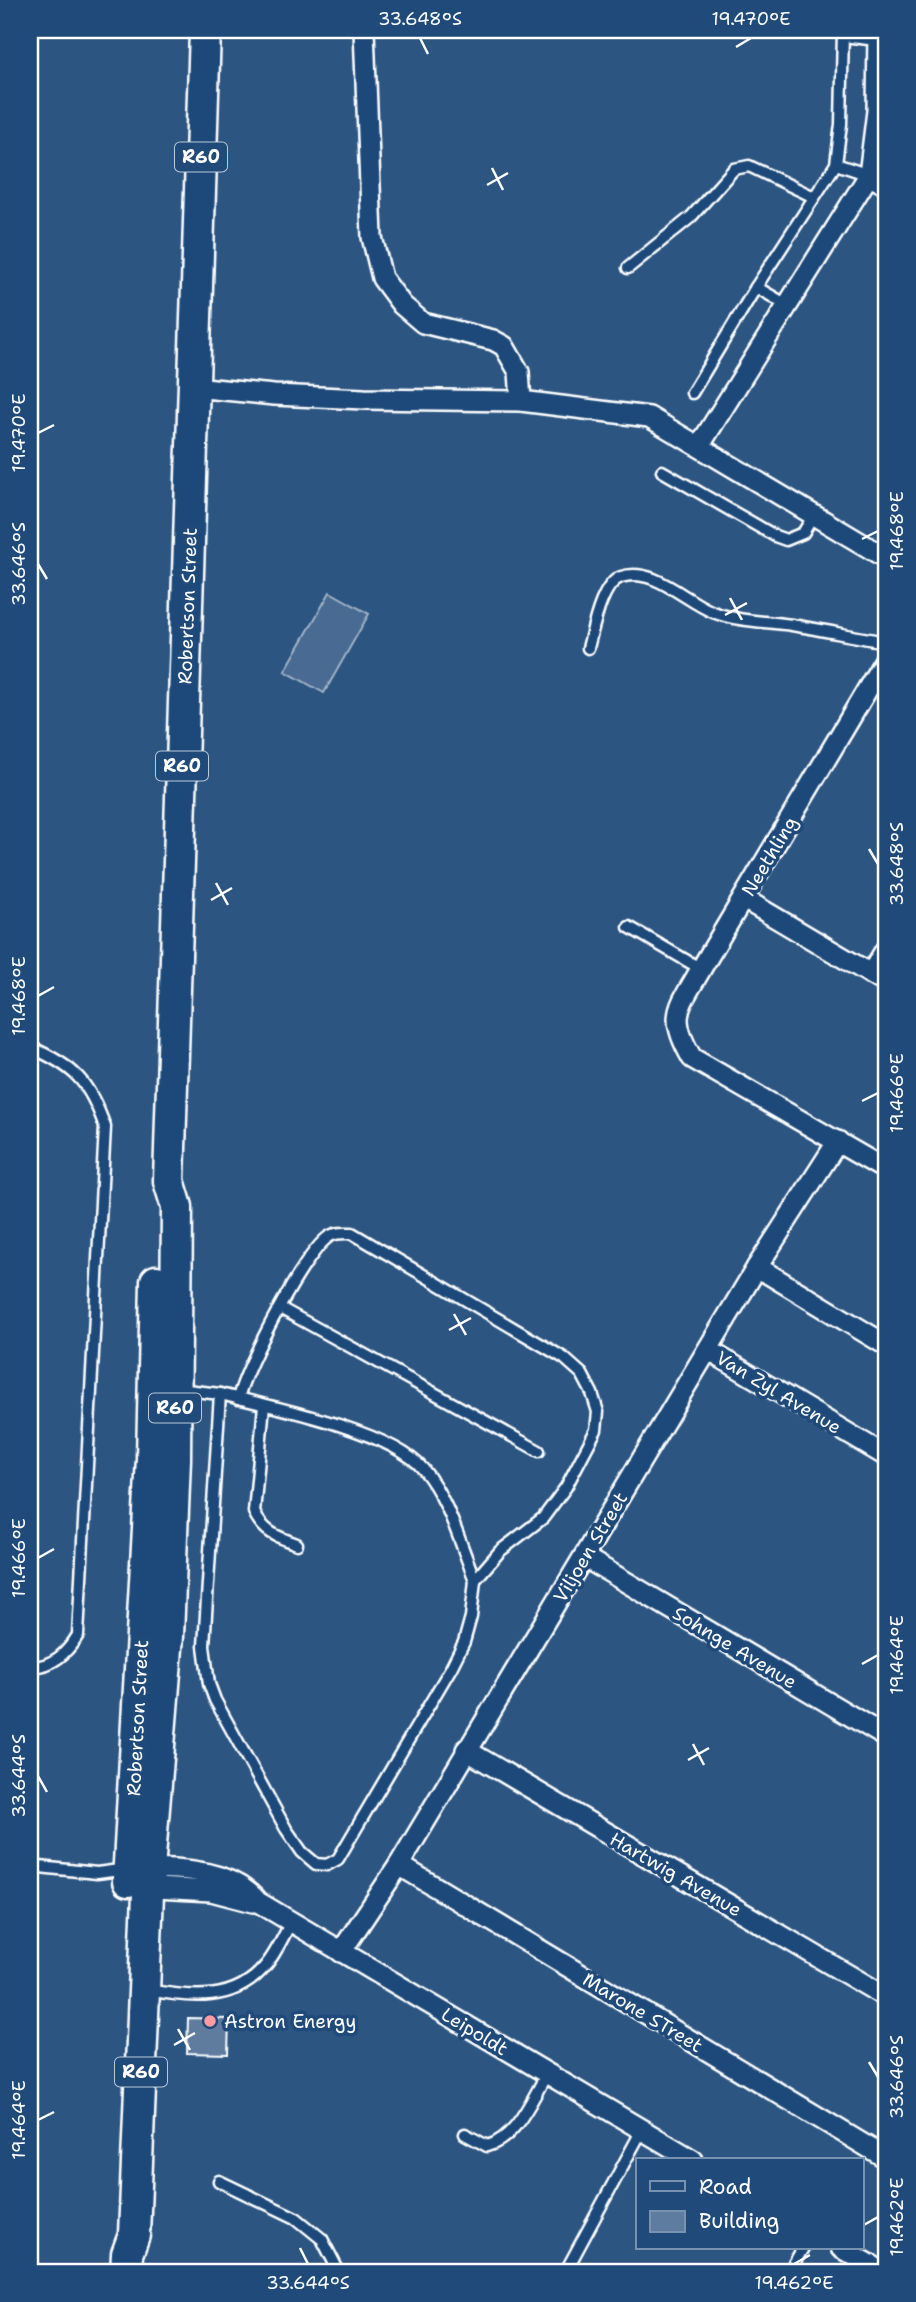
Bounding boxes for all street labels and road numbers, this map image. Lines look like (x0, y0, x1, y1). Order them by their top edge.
road number: R60 (175, 142, 227, 172)
street label: Robertson Street (172, 527, 203, 685)
road number: R60 (156, 752, 208, 780)
street label: Neethling (736, 812, 803, 901)
street label: Van Zyl Avenue (711, 1345, 846, 1440)
road number: R60 (149, 1394, 201, 1422)
street label: Viljoen Street (548, 1487, 633, 1607)
street label: Sohnge Avenue (668, 1601, 801, 1694)
street label: Robertson Street (121, 1639, 154, 1797)
street label: Hartwig Avenue (605, 1827, 746, 1922)
street label: Marone STreet (578, 1967, 707, 2058)
street label: Leipoldt (437, 2002, 513, 2061)
road number: R60 (115, 2058, 167, 2086)

